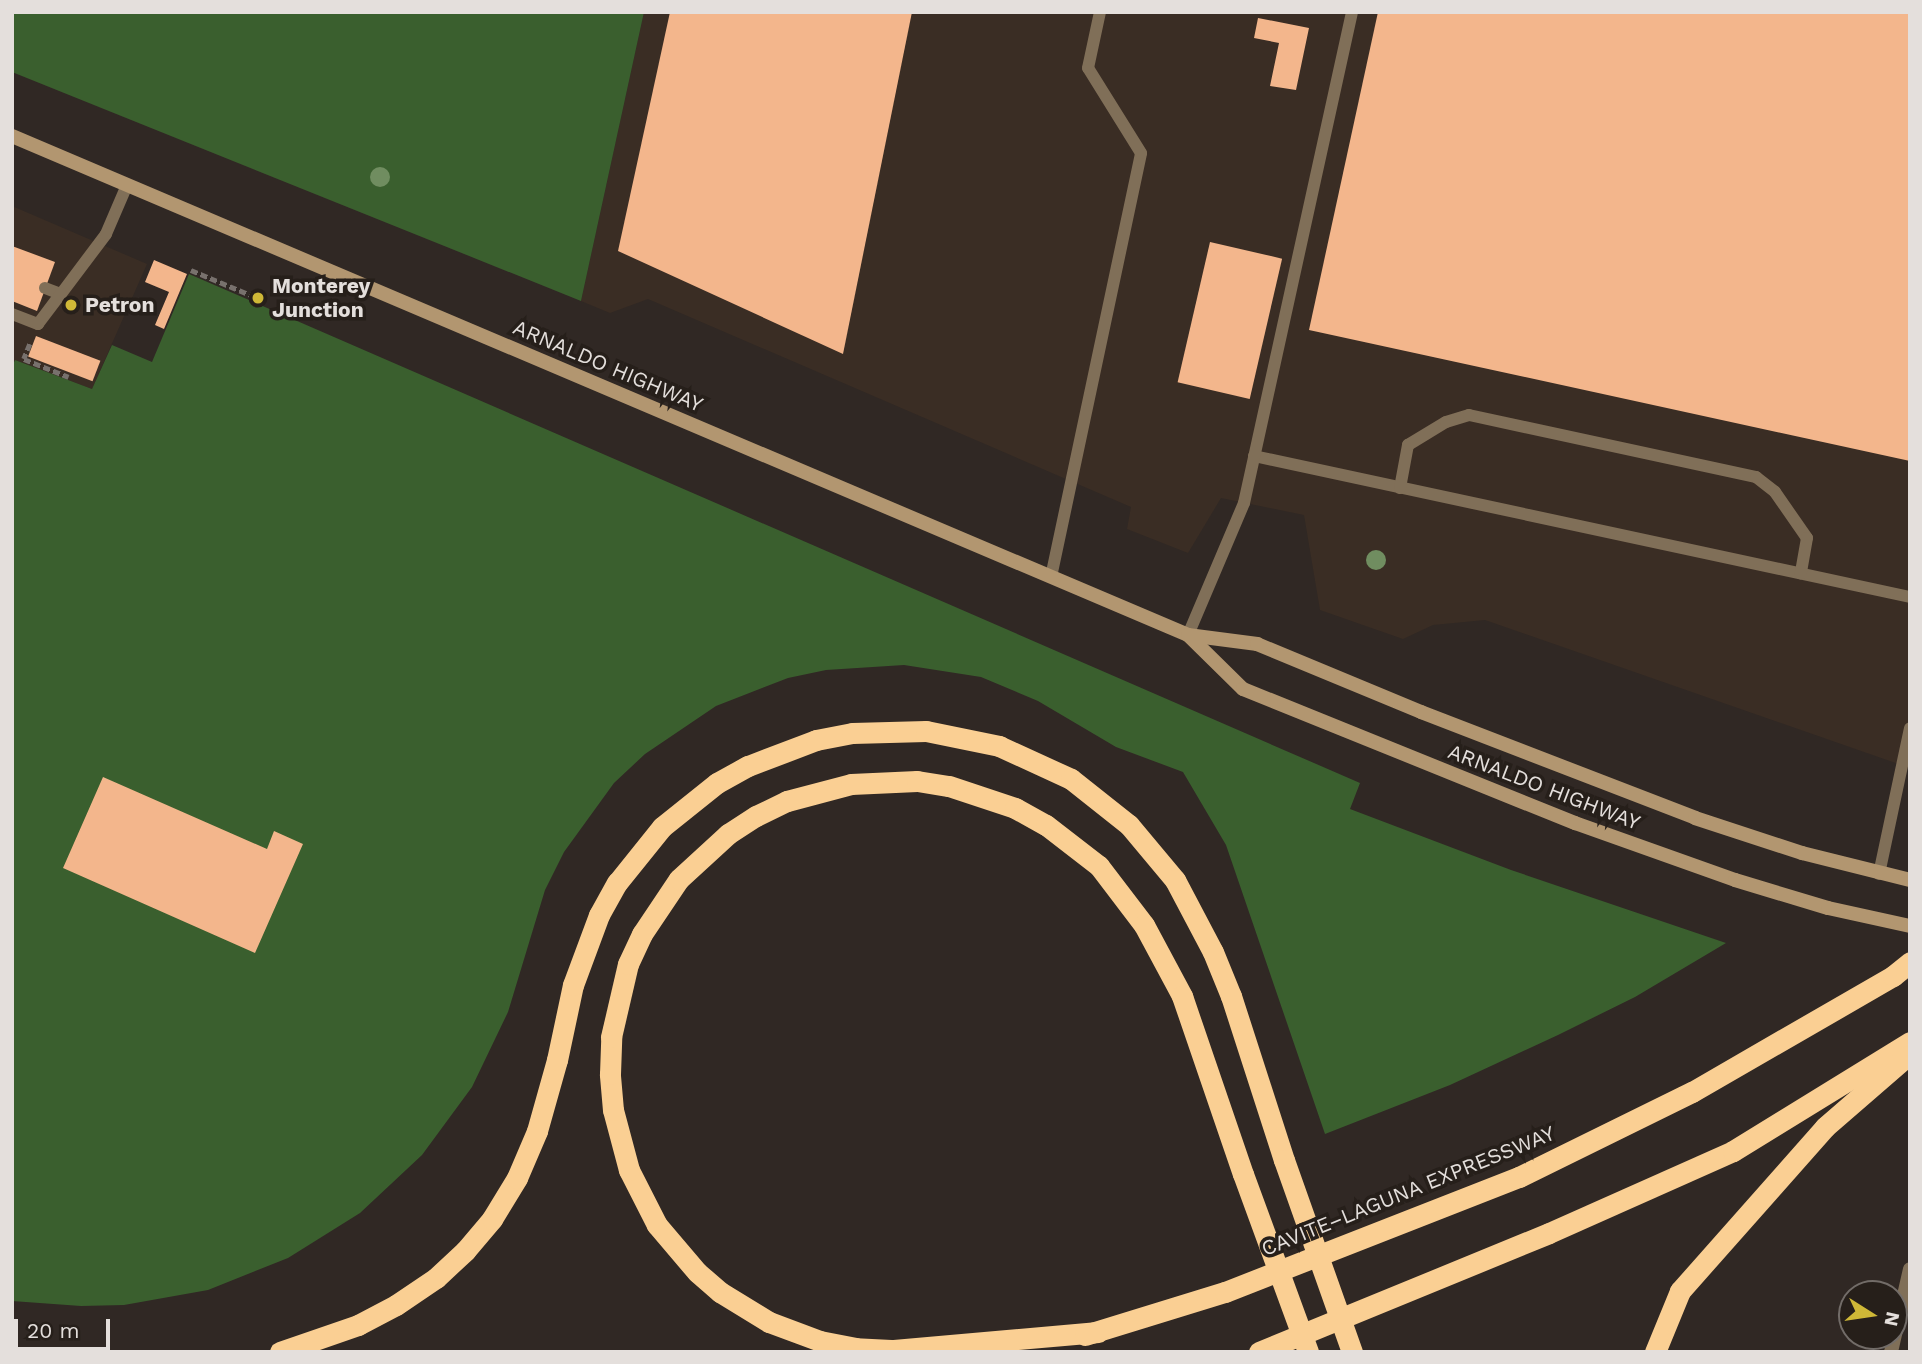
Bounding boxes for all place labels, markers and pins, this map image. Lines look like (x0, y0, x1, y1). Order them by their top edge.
place label: Monterey Junction (272, 273, 370, 323)
marker: Monterey Junction (250, 290, 266, 306)
place label: Petron (85, 292, 154, 318)
marker: Petron (63, 297, 79, 313)

